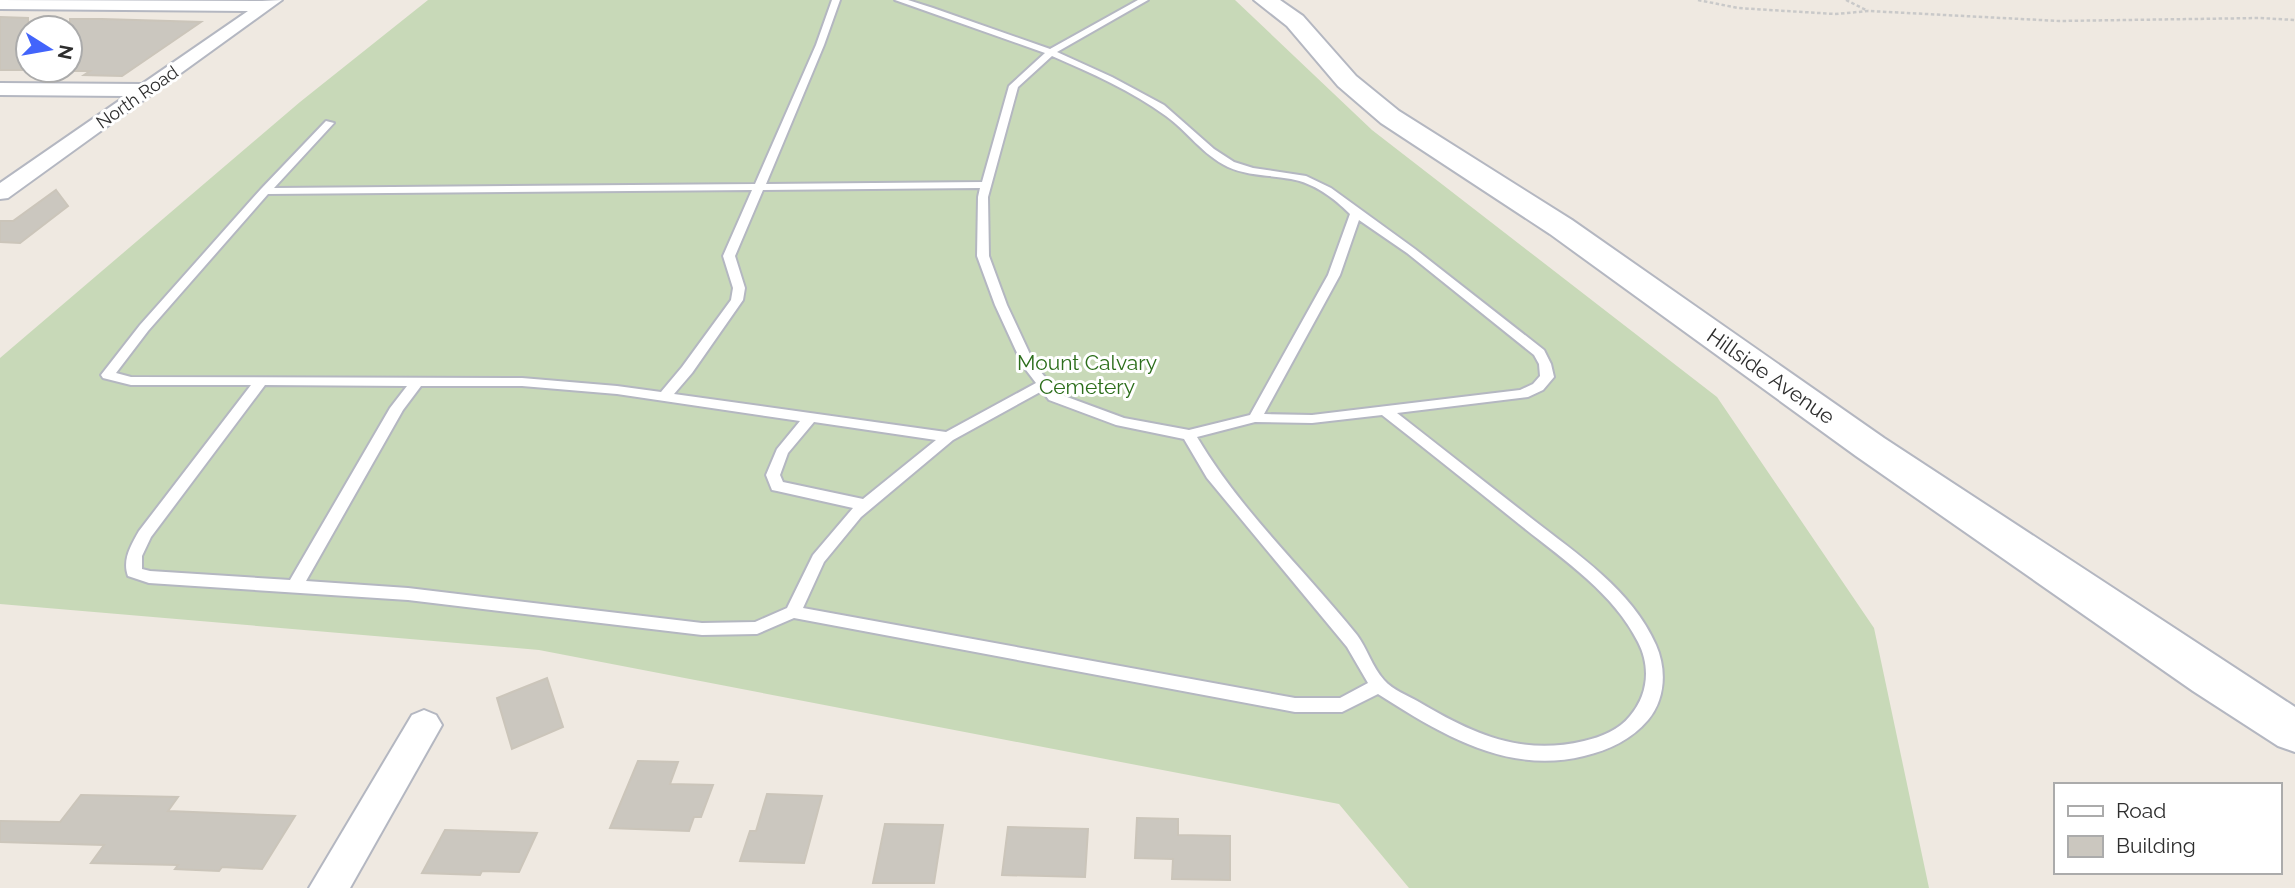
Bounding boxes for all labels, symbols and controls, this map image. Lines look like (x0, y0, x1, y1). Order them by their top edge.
north arrow (14, 14, 84, 84)
text: N (54, 43, 78, 61)
street label: North Road (92, 61, 182, 133)
street label: Hillside Avenue (1702, 323, 1840, 429)
park label: Mount Calvary Cemetery (1017, 350, 1157, 399)
legend (2054, 783, 2281, 874)
text: Road (2116, 798, 2166, 823)
text: Building (2116, 833, 2196, 858)

